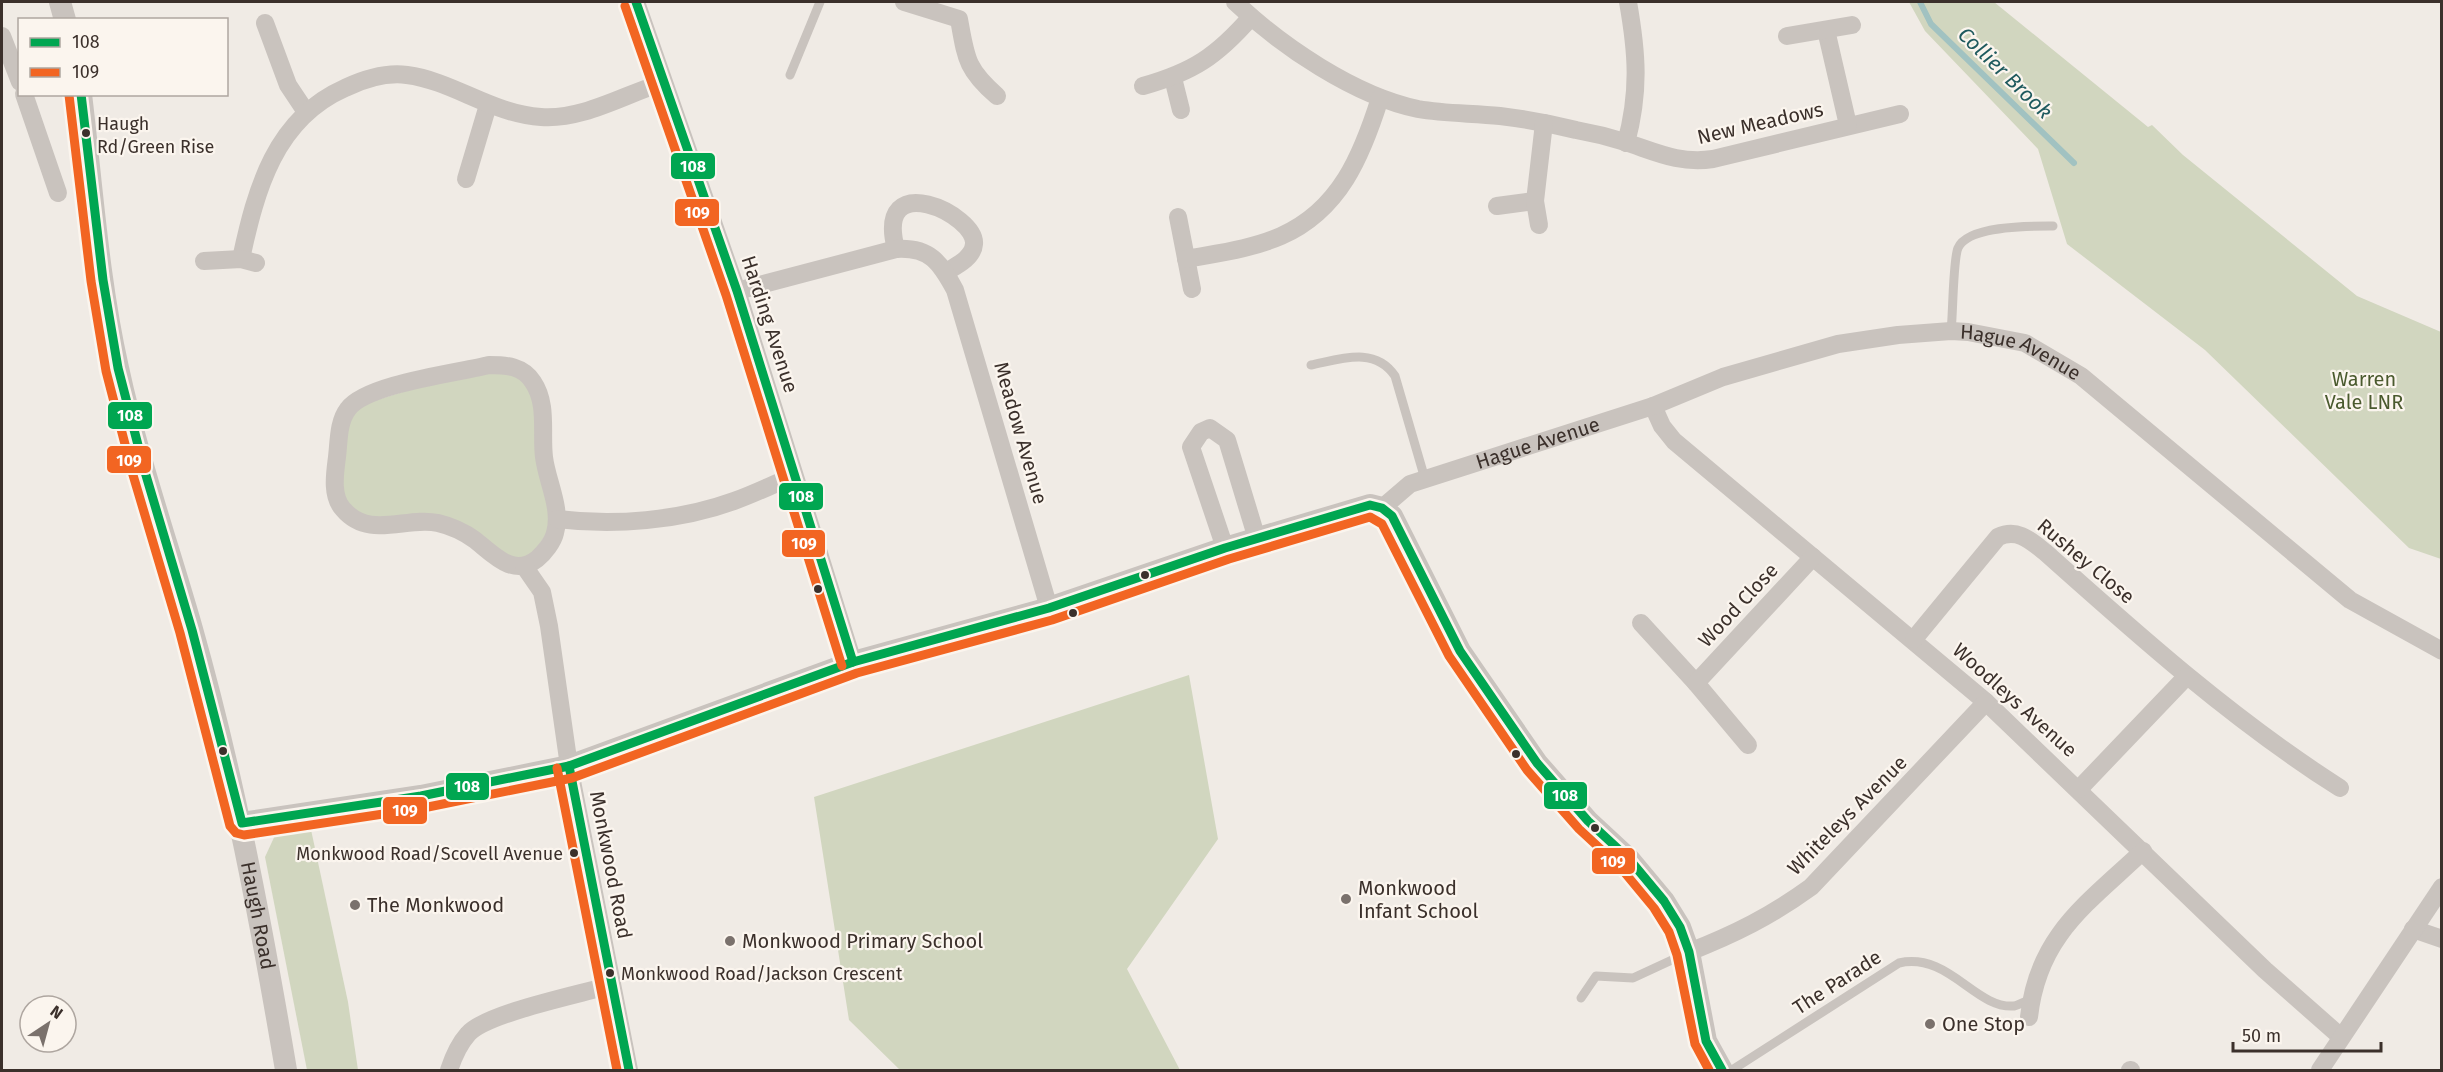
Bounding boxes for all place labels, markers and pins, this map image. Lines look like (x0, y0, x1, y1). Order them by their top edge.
place label: Haugh Rd/Green Rise (97, 113, 214, 158)
marker: Haugh Rd/Green Rise (80, 127, 92, 139)
unlabelled marker (1139, 569, 1151, 581)
unlabelled marker (812, 583, 824, 595)
unlabelled marker (1067, 607, 1079, 619)
unlabelled marker (217, 745, 229, 757)
unlabelled marker (1510, 748, 1522, 760)
unlabelled marker (1589, 822, 1601, 834)
place label: Monkwood Road/Scovell Avenue (296, 843, 563, 865)
marker: Monkwood Road/Scovell Avenue (568, 847, 580, 859)
place label: Monkwood Infant School (1358, 876, 1479, 923)
marker: Monkwood Infant School (1339, 892, 1353, 906)
place label: The Monkwood (367, 893, 504, 917)
marker: The Monkwood (348, 898, 362, 912)
place label: Monkwood Primary School (742, 929, 983, 953)
marker: Monkwood Primary School (723, 934, 737, 948)
place label: Monkwood Road/Jackson Crescent (621, 963, 903, 985)
marker: Monkwood Road/Jackson Crescent (604, 967, 616, 979)
place label: One Stop (1942, 1012, 2025, 1036)
marker: One Stop (1923, 1017, 1937, 1031)

